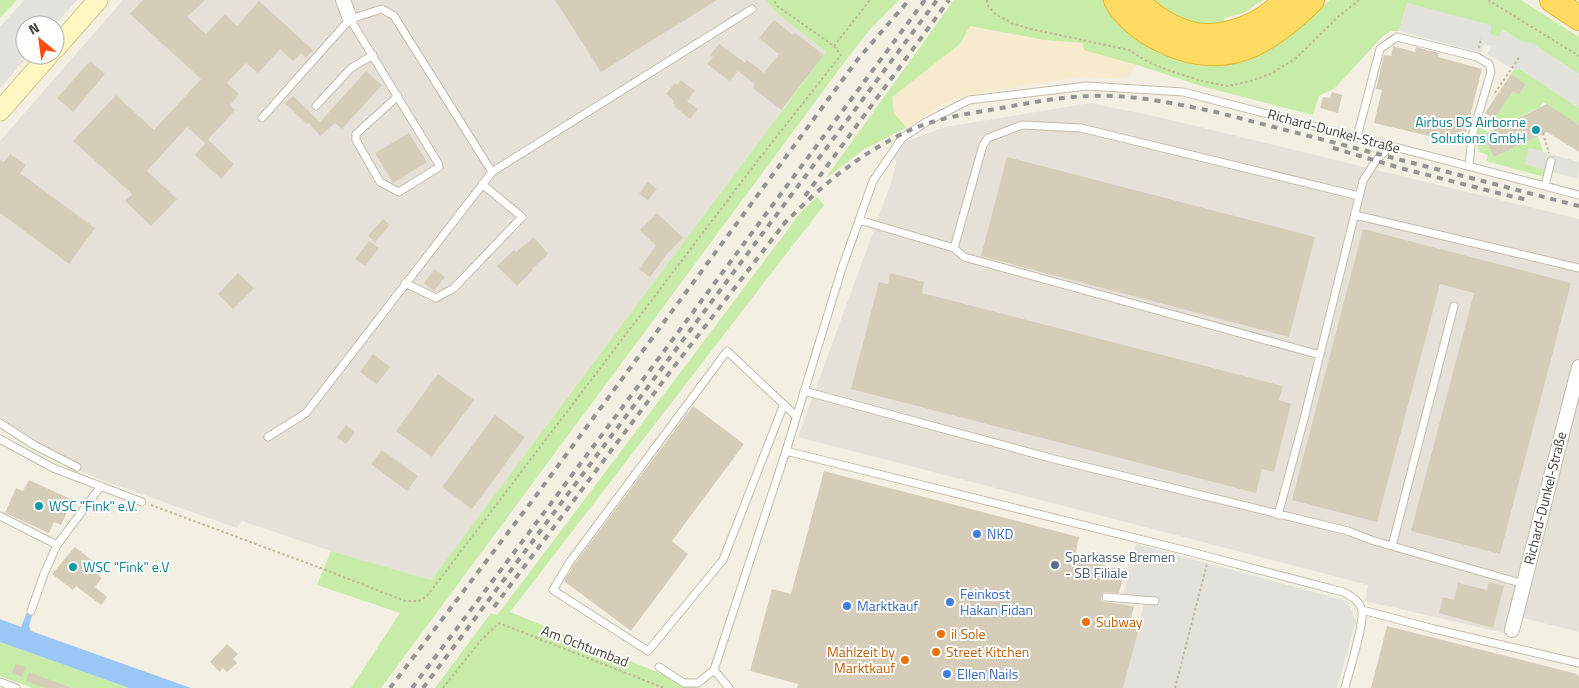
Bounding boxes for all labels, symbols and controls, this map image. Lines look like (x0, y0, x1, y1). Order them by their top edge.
north arrow (15, 15, 65, 65)
text: N (24, 17, 43, 40)
street label: Richard-Dunkel-Straße (1266, 103, 1403, 158)
place label: Airbus DS Airborne Solutions GmbH (1415, 111, 1526, 148)
marker: Airbus DS Airborne Solutions GmbH (1530, 124, 1542, 136)
street label: Richard-Dunkel-Straße (1518, 429, 1571, 567)
place label: WSC "Fink" e.V. (49, 495, 138, 516)
marker: WSC "Fink" e.V. (33, 500, 45, 512)
place label: NKD (987, 523, 1013, 544)
marker: NKD (971, 528, 983, 540)
place label: Sparkasse Bremen - SB Filiale (1065, 546, 1175, 583)
place label: WSC "Fink" e.V (83, 556, 169, 577)
marker: Sparkasse Bremen - SB Filiale (1049, 559, 1061, 571)
marker: WSC "Fink" e.V (67, 561, 79, 573)
place label: Feinkost Hakan Fidan (960, 583, 1033, 620)
place label: Marktkauf (857, 595, 918, 616)
marker: Feinkost Hakan Fidan (944, 596, 956, 608)
marker: Marktkauf (841, 600, 853, 612)
place label: Subway (1096, 611, 1143, 632)
marker: Subway (1080, 616, 1092, 628)
street label: Am Ochtumbad (539, 619, 632, 672)
place label: il Sole (951, 623, 986, 644)
marker: il Sole (935, 628, 947, 640)
place label: Mahlzeit by Marktkauf (827, 641, 895, 678)
place label: Street Kitchen (946, 641, 1029, 662)
marker: Street Kitchen (930, 646, 942, 658)
marker: Mahlzeit by Marktkauf (899, 654, 911, 666)
place label: Ellen Nails (957, 663, 1018, 684)
marker: Ellen Nails (941, 668, 953, 680)

